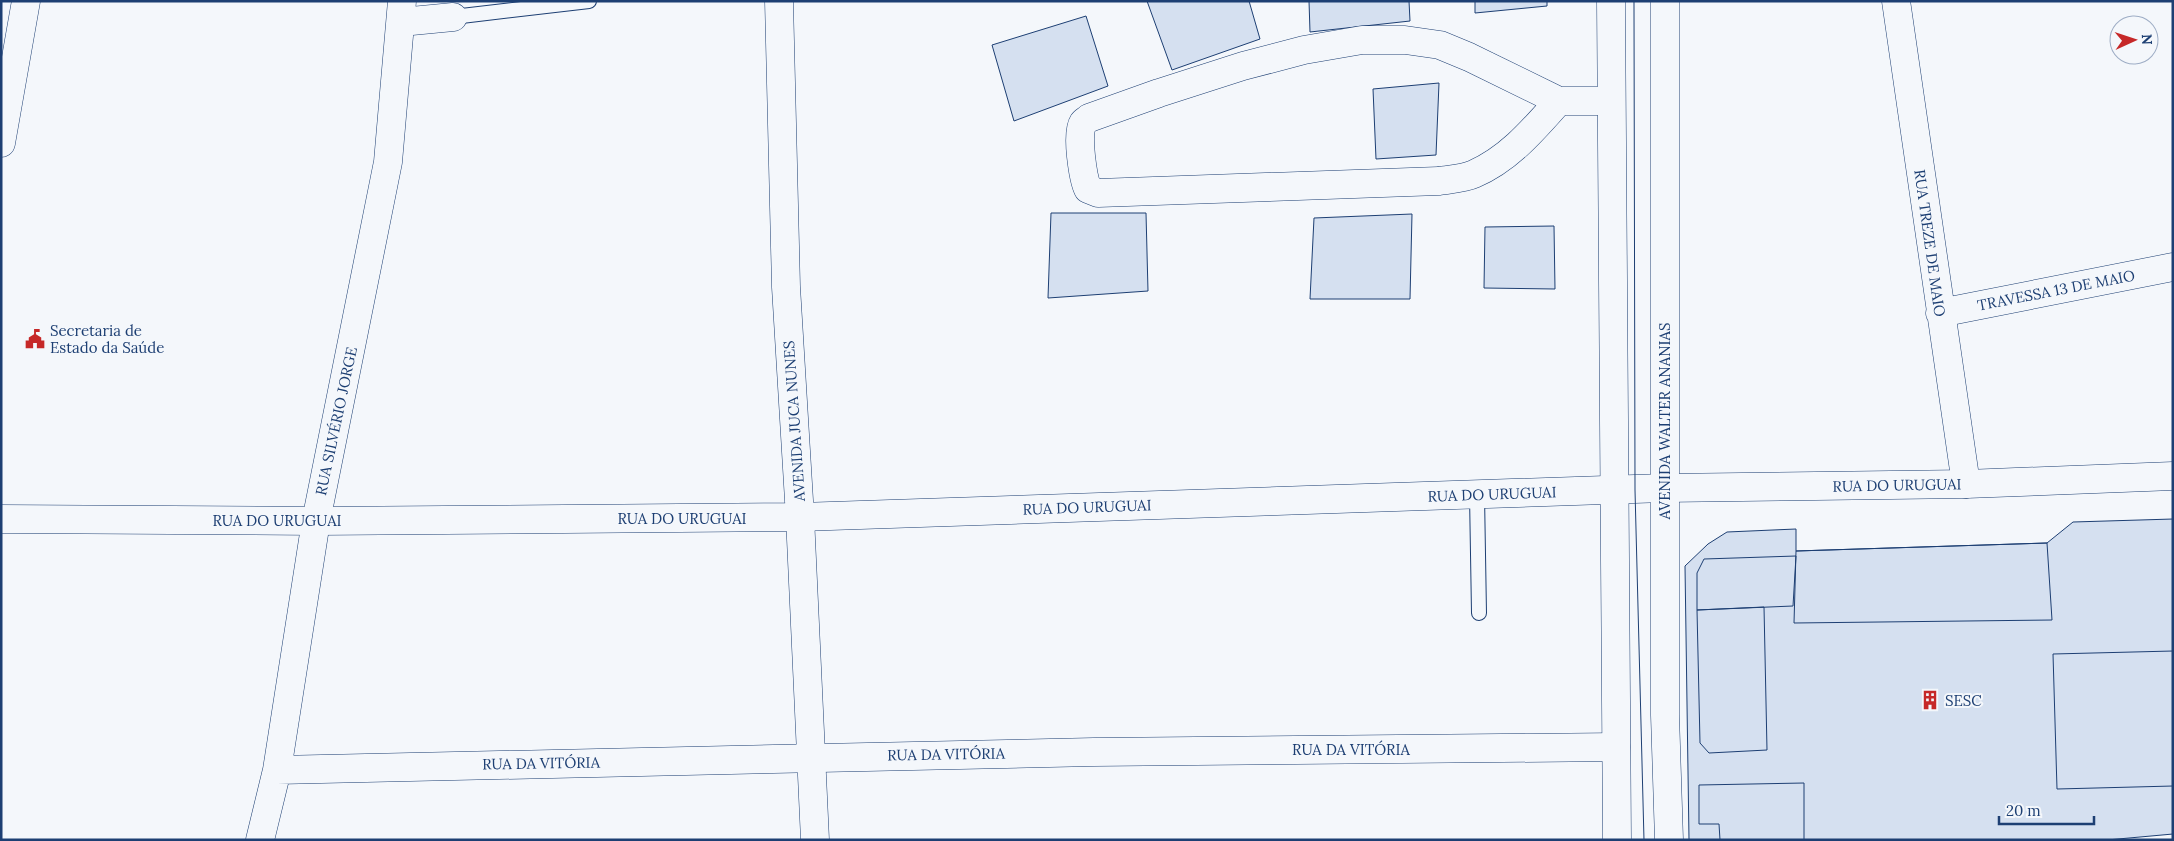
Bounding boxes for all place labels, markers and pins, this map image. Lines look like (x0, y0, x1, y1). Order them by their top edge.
place label: Secretaria de Estado da Saúde (50, 321, 164, 357)
public building icon: Secretaria de Estado da Saúde (24, 328, 46, 350)
building icon: SESC (1919, 689, 1941, 711)
place label: SESC (1945, 691, 1982, 710)

